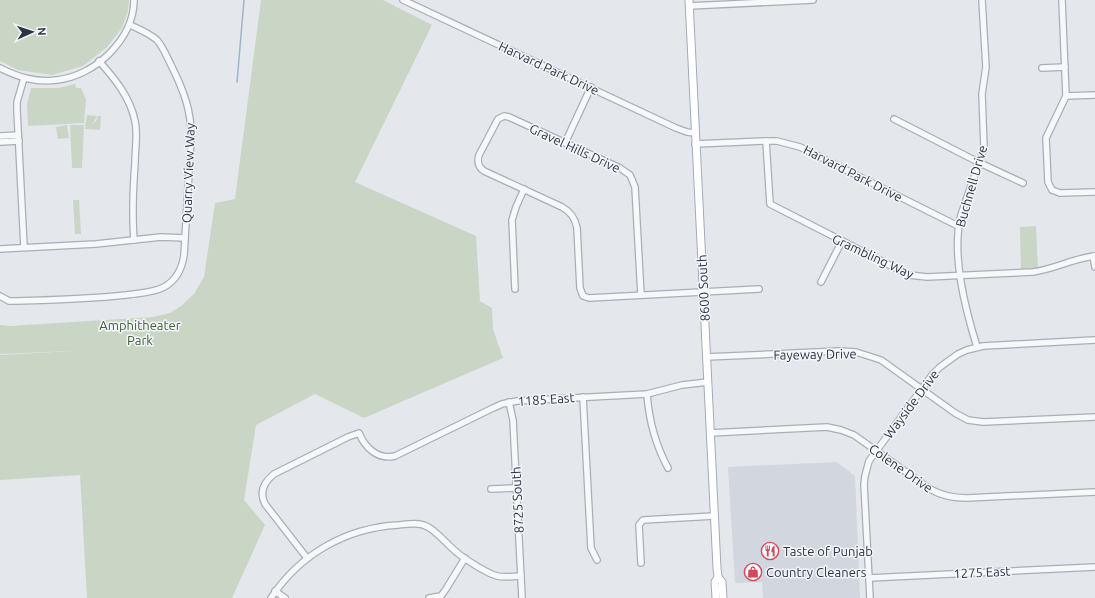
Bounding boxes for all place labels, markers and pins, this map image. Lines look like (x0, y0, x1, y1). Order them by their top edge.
restaurant icon: Taste of Punjab (760, 541, 780, 561)
place label: Taste of Punjab (783, 544, 873, 558)
shop icon: Country Cleaners (743, 562, 763, 582)
place label: Country Cleaners (766, 565, 867, 579)

